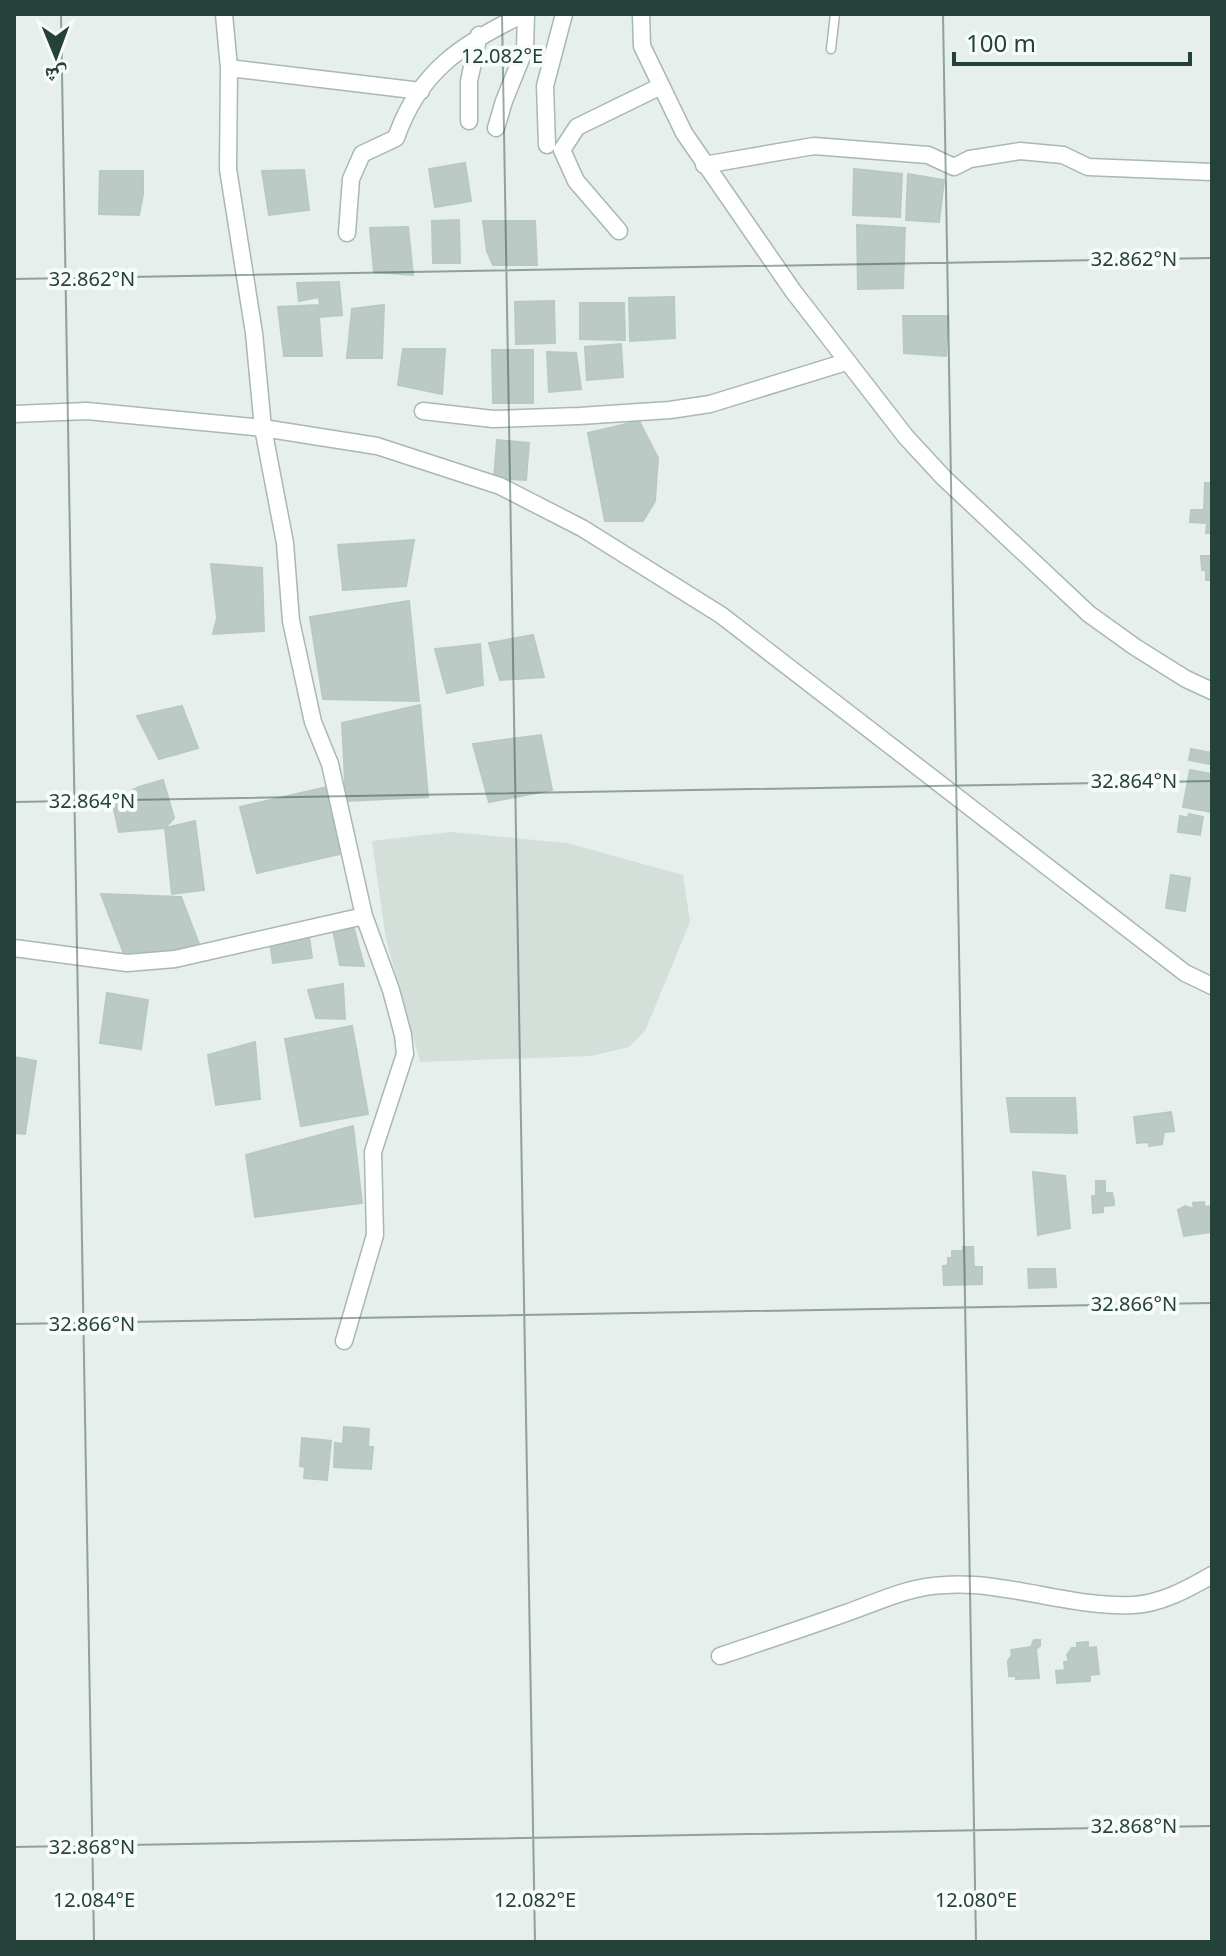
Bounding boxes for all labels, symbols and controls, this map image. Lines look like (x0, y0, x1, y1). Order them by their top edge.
north arrow (16, 16, 96, 96)
scale bar (954, 16, 1190, 66)
text: 100 m (966, 26, 1036, 59)
text: 12.082°E (461, 42, 543, 69)
text: ش (44, 62, 68, 92)
text: 32.862°N (1091, 245, 1177, 272)
text: 32.862°N (49, 265, 135, 292)
text: 32.864°N (1091, 767, 1177, 794)
text: 32.864°N (49, 787, 135, 814)
text: 32.866°N (1091, 1290, 1177, 1317)
text: 32.866°N (49, 1310, 135, 1337)
text: 32.868°N (1091, 1812, 1177, 1839)
text: 32.868°N (49, 1833, 135, 1860)
text: 12.084°E (53, 1886, 135, 1913)
text: 12.082°E (494, 1886, 576, 1913)
text: 12.080°E (935, 1886, 1017, 1913)

